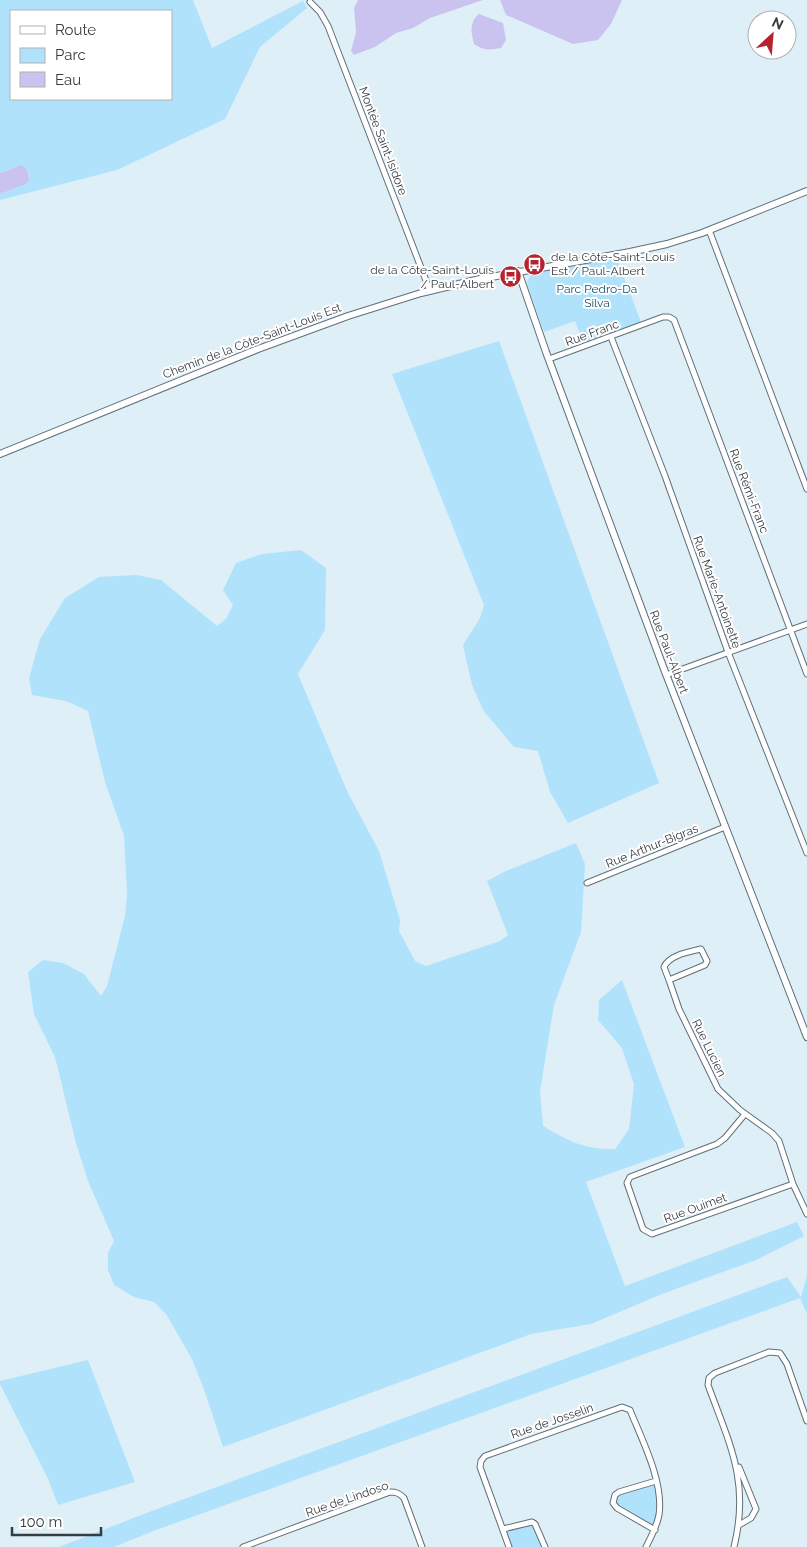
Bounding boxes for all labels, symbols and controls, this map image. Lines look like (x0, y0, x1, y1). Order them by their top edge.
legend (10, 10, 172, 100)
north arrow (747, 10, 797, 60)
text: N (769, 14, 786, 33)
text: Route (55, 21, 96, 39)
text: Parc (55, 46, 86, 64)
text: Eau (55, 71, 81, 89)
street label: Montée Saint-Isidore (356, 85, 410, 197)
place label: de la Côte-Saint-Louis Est / Paul-Albert (551, 250, 675, 278)
bus stop icon: de la Côte-Saint-Louis Est / Paul-Albert (523, 252, 547, 276)
place label: de la Côte-Saint-Louis / Paul-Albert (370, 263, 494, 291)
bus stop icon: de la Côte-Saint-Louis / Paul-Albert (498, 265, 522, 289)
park label: Parc Pedro-Da Silva (557, 282, 637, 310)
street label: Chemin de la Côte-Saint-Louis Est (161, 300, 343, 382)
street label: Rue Franc (563, 317, 621, 349)
street label: Rue Rémi-Franc (726, 447, 772, 536)
street label: Rue Marie-Antoinette (690, 534, 744, 650)
street label: Rue Paul-Albert (647, 608, 691, 696)
street label: Rue Arthur-Bigras (604, 821, 700, 871)
street label: Rue Lucien (689, 1017, 729, 1079)
street label: Rue Ouimet (662, 1190, 728, 1226)
street label: Rue de Josselin (509, 1400, 595, 1442)
street label: Rue de Lindoso (304, 1478, 390, 1520)
scale bar (12, 1504, 101, 1536)
text: 100 m (20, 1513, 62, 1531)

